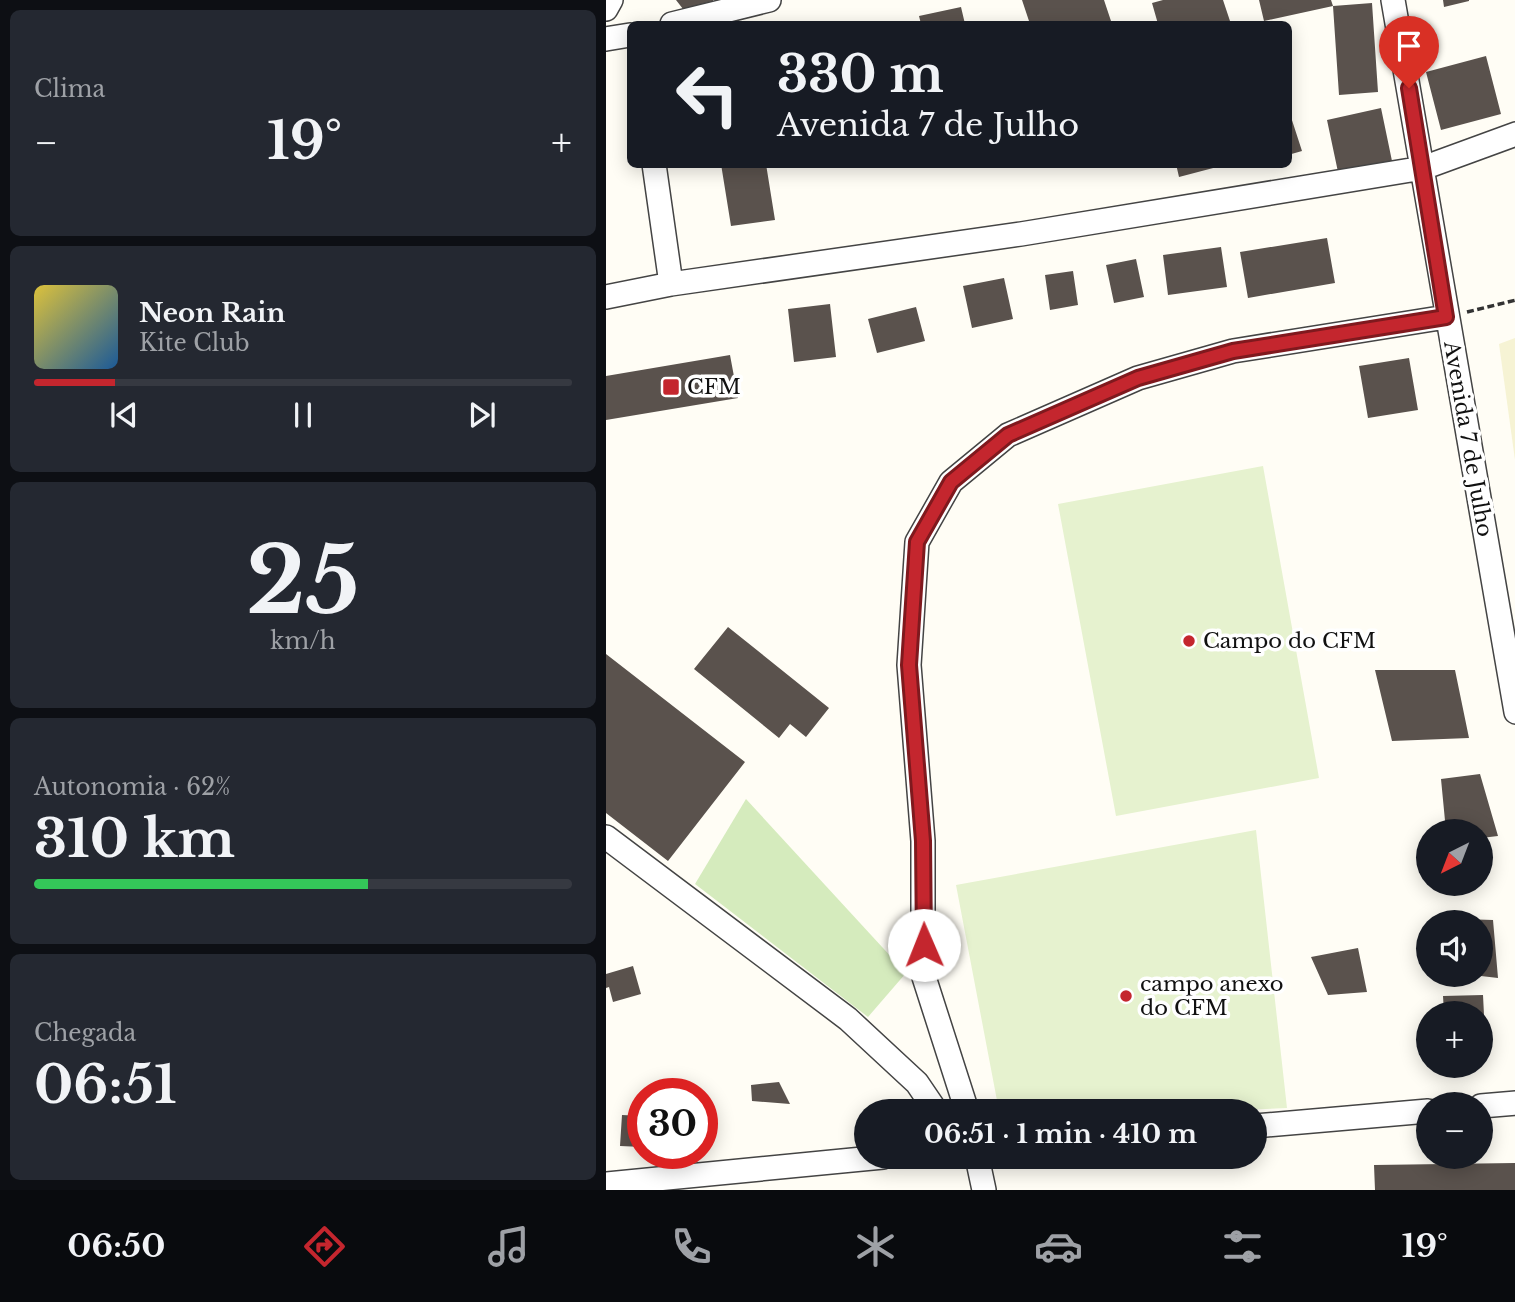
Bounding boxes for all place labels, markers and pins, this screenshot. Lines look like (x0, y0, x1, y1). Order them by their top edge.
pin (1379, 16, 1439, 88)
place label: CFM (687, 374, 741, 400)
marker: CFM (661, 377, 681, 397)
place label: Campo do CFM (1203, 628, 1376, 654)
marker: Campo do CFM (1181, 633, 1197, 649)
place label: campo anexo do CFM (1140, 971, 1284, 1021)
marker: campo anexo do CFM (1118, 988, 1134, 1004)

